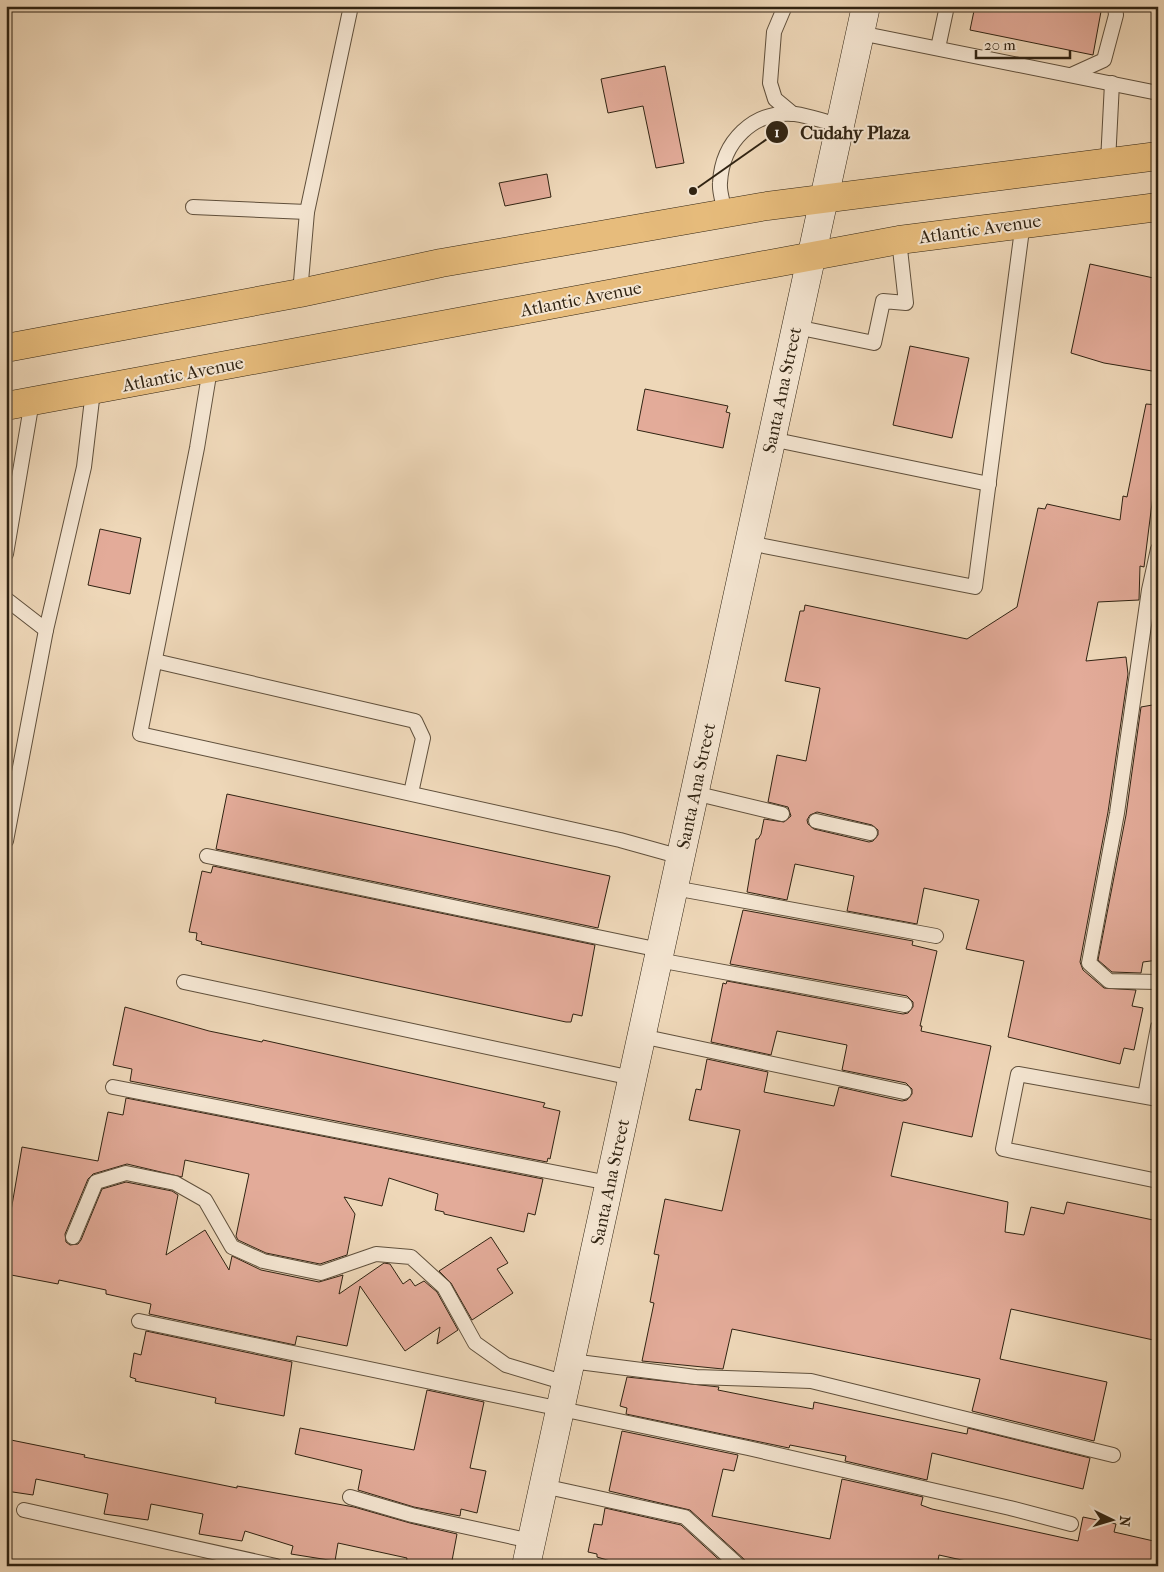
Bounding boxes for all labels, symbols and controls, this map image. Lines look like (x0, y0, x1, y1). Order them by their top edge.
scale bar (976, 28, 1070, 60)
text: 20 m (984, 36, 1016, 54)
callout: Cudahy Plaza (765, 115, 919, 149)
text: Cudahy Plaza (800, 122, 911, 144)
text: 1 (774, 123, 780, 141)
street label: Atlantic Avenue (917, 211, 1043, 249)
street label: Atlantic Avenue (518, 277, 644, 322)
street label: Santa Ana Street (759, 325, 806, 455)
street label: Atlantic Avenue (120, 352, 246, 397)
street label: Santa Ana Street (673, 721, 720, 851)
street label: Santa Ana Street (587, 1117, 634, 1247)
north arrow (1086, 1494, 1136, 1544)
text: N (1115, 1515, 1133, 1527)

